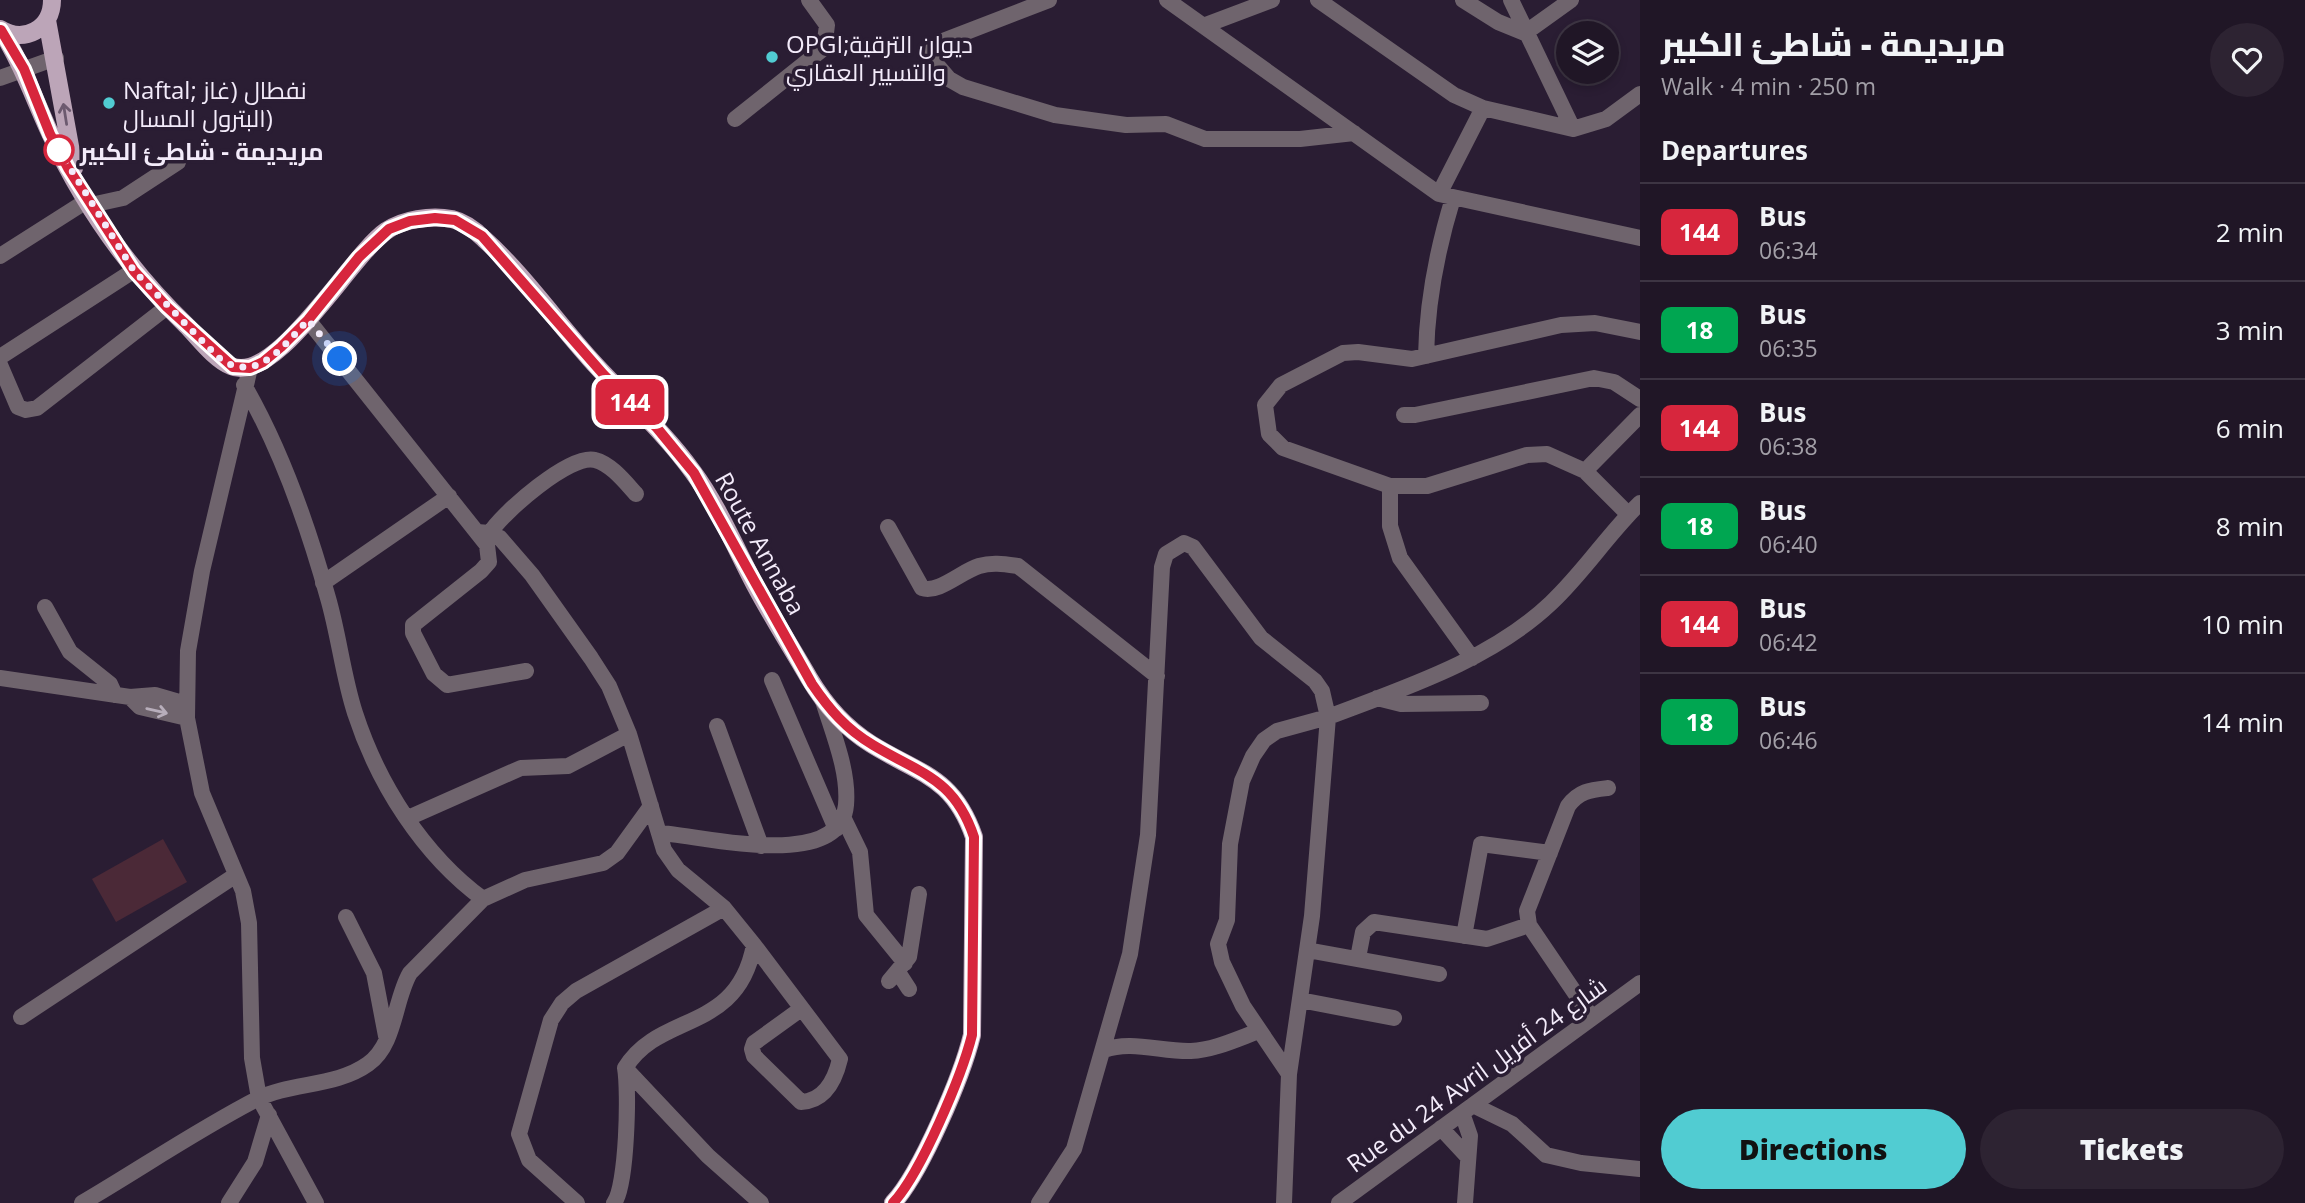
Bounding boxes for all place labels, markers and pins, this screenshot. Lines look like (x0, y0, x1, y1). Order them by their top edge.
place label: OPGI;ديوان الترقية والتسيير العقاري (786, 27, 973, 91)
marker: OPGI;ديوان الترقية والتسيير العقاري (764, 49, 780, 65)
place label: Naftal; نفطال (غاز البترول المسال) (123, 73, 307, 134)
marker: Naftal; نفطال (غاز البترول المسال) (101, 95, 117, 111)
place label: مريديمة - شاطئ الكبير (79, 134, 324, 167)
marker: مريديمة - شاطئ الكبير (44, 135, 74, 165)

